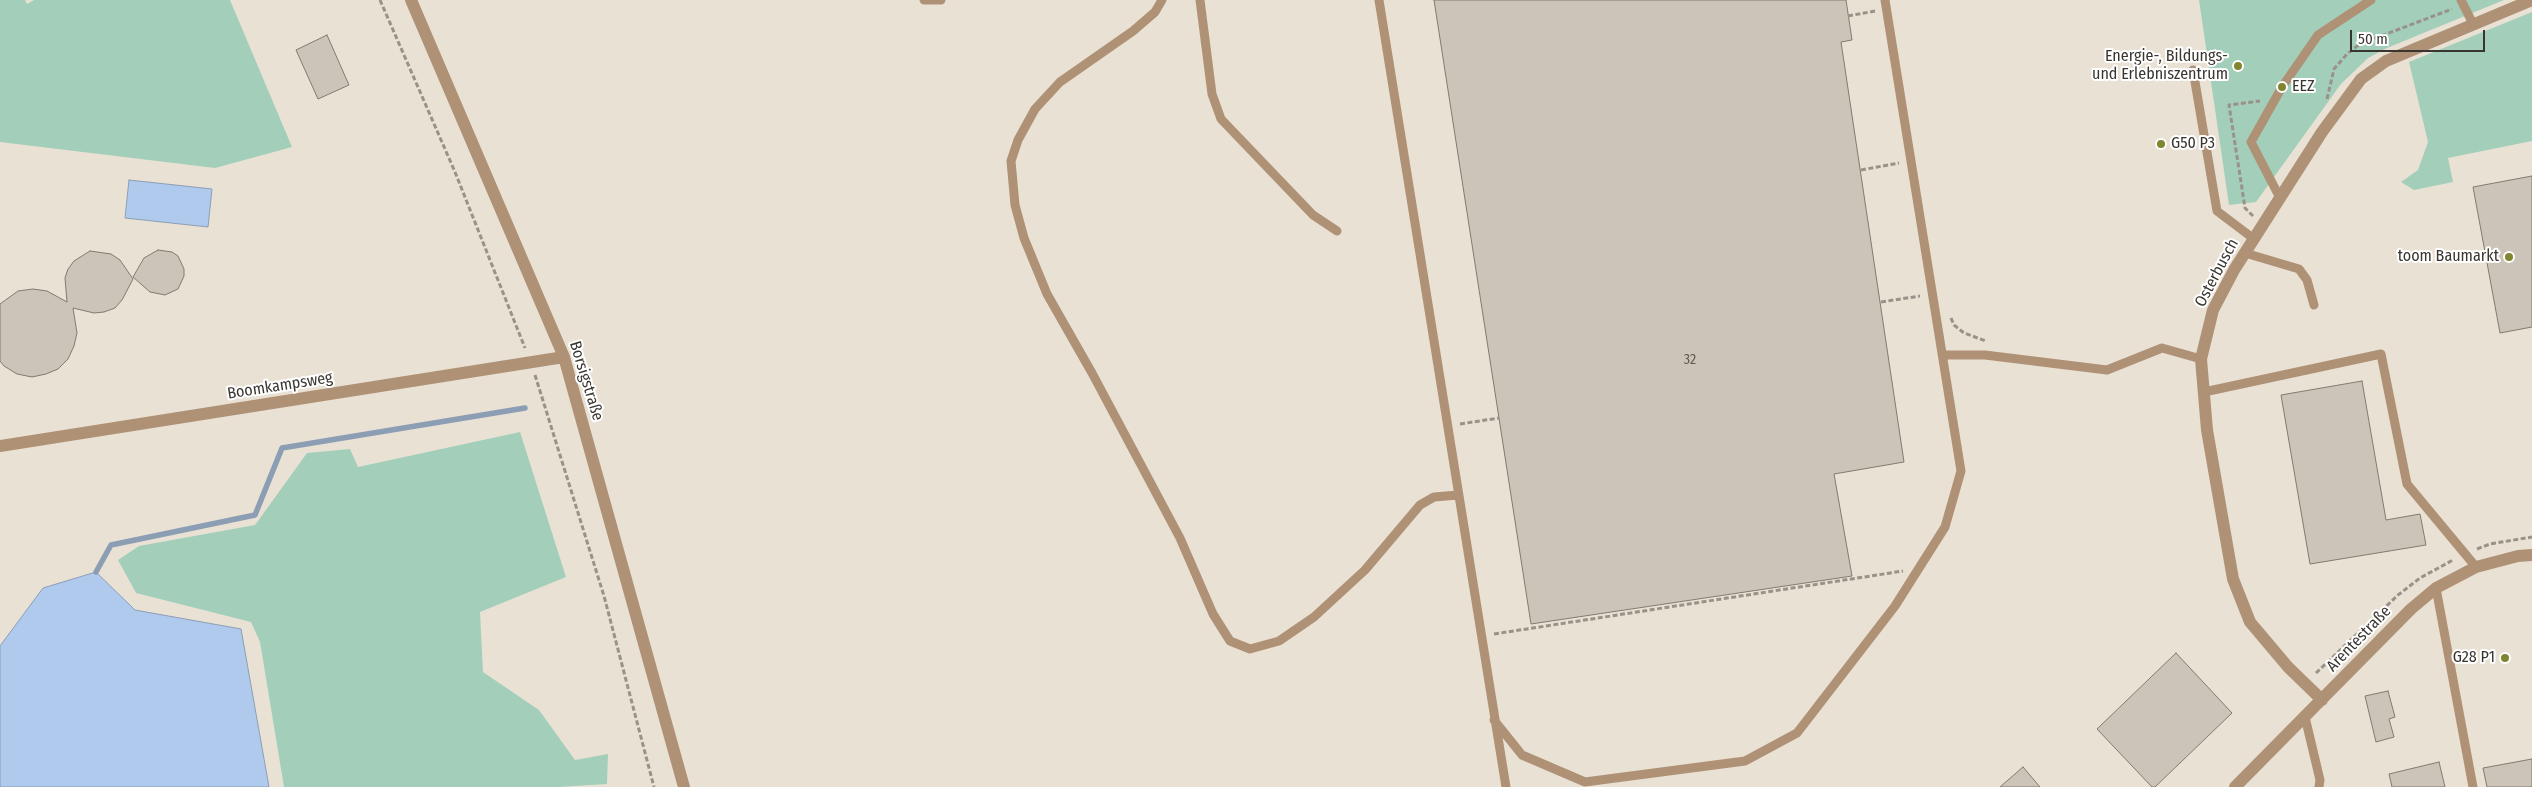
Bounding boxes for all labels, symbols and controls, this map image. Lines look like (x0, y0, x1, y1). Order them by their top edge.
scale bar (2352, 20, 2487, 52)
text: 50 m (2358, 30, 2388, 48)
place label: Energie-, Bildungs- und Erlebniszentrum (2092, 47, 2228, 85)
marker: Energie-, Bildungs- und Erlebniszentrum (2232, 60, 2244, 72)
place label: EEZ (2292, 77, 2314, 97)
marker: EEZ (2276, 81, 2288, 93)
place label: G50 P3 (2171, 134, 2215, 154)
marker: G50 P3 (2155, 138, 2167, 150)
street label: Osterbusch (2191, 236, 2243, 310)
place label: toom Baumarkt (2398, 247, 2499, 267)
marker: toom Baumarkt (2503, 251, 2515, 263)
street label: Borsigstraße (565, 339, 607, 423)
house number: 32 (1684, 352, 1696, 368)
street label: Boomkampsweg (226, 368, 334, 404)
street label: Arentestraße (2323, 602, 2395, 676)
place label: G28 P1 (2453, 648, 2495, 668)
marker: G28 P1 (2499, 652, 2511, 664)

